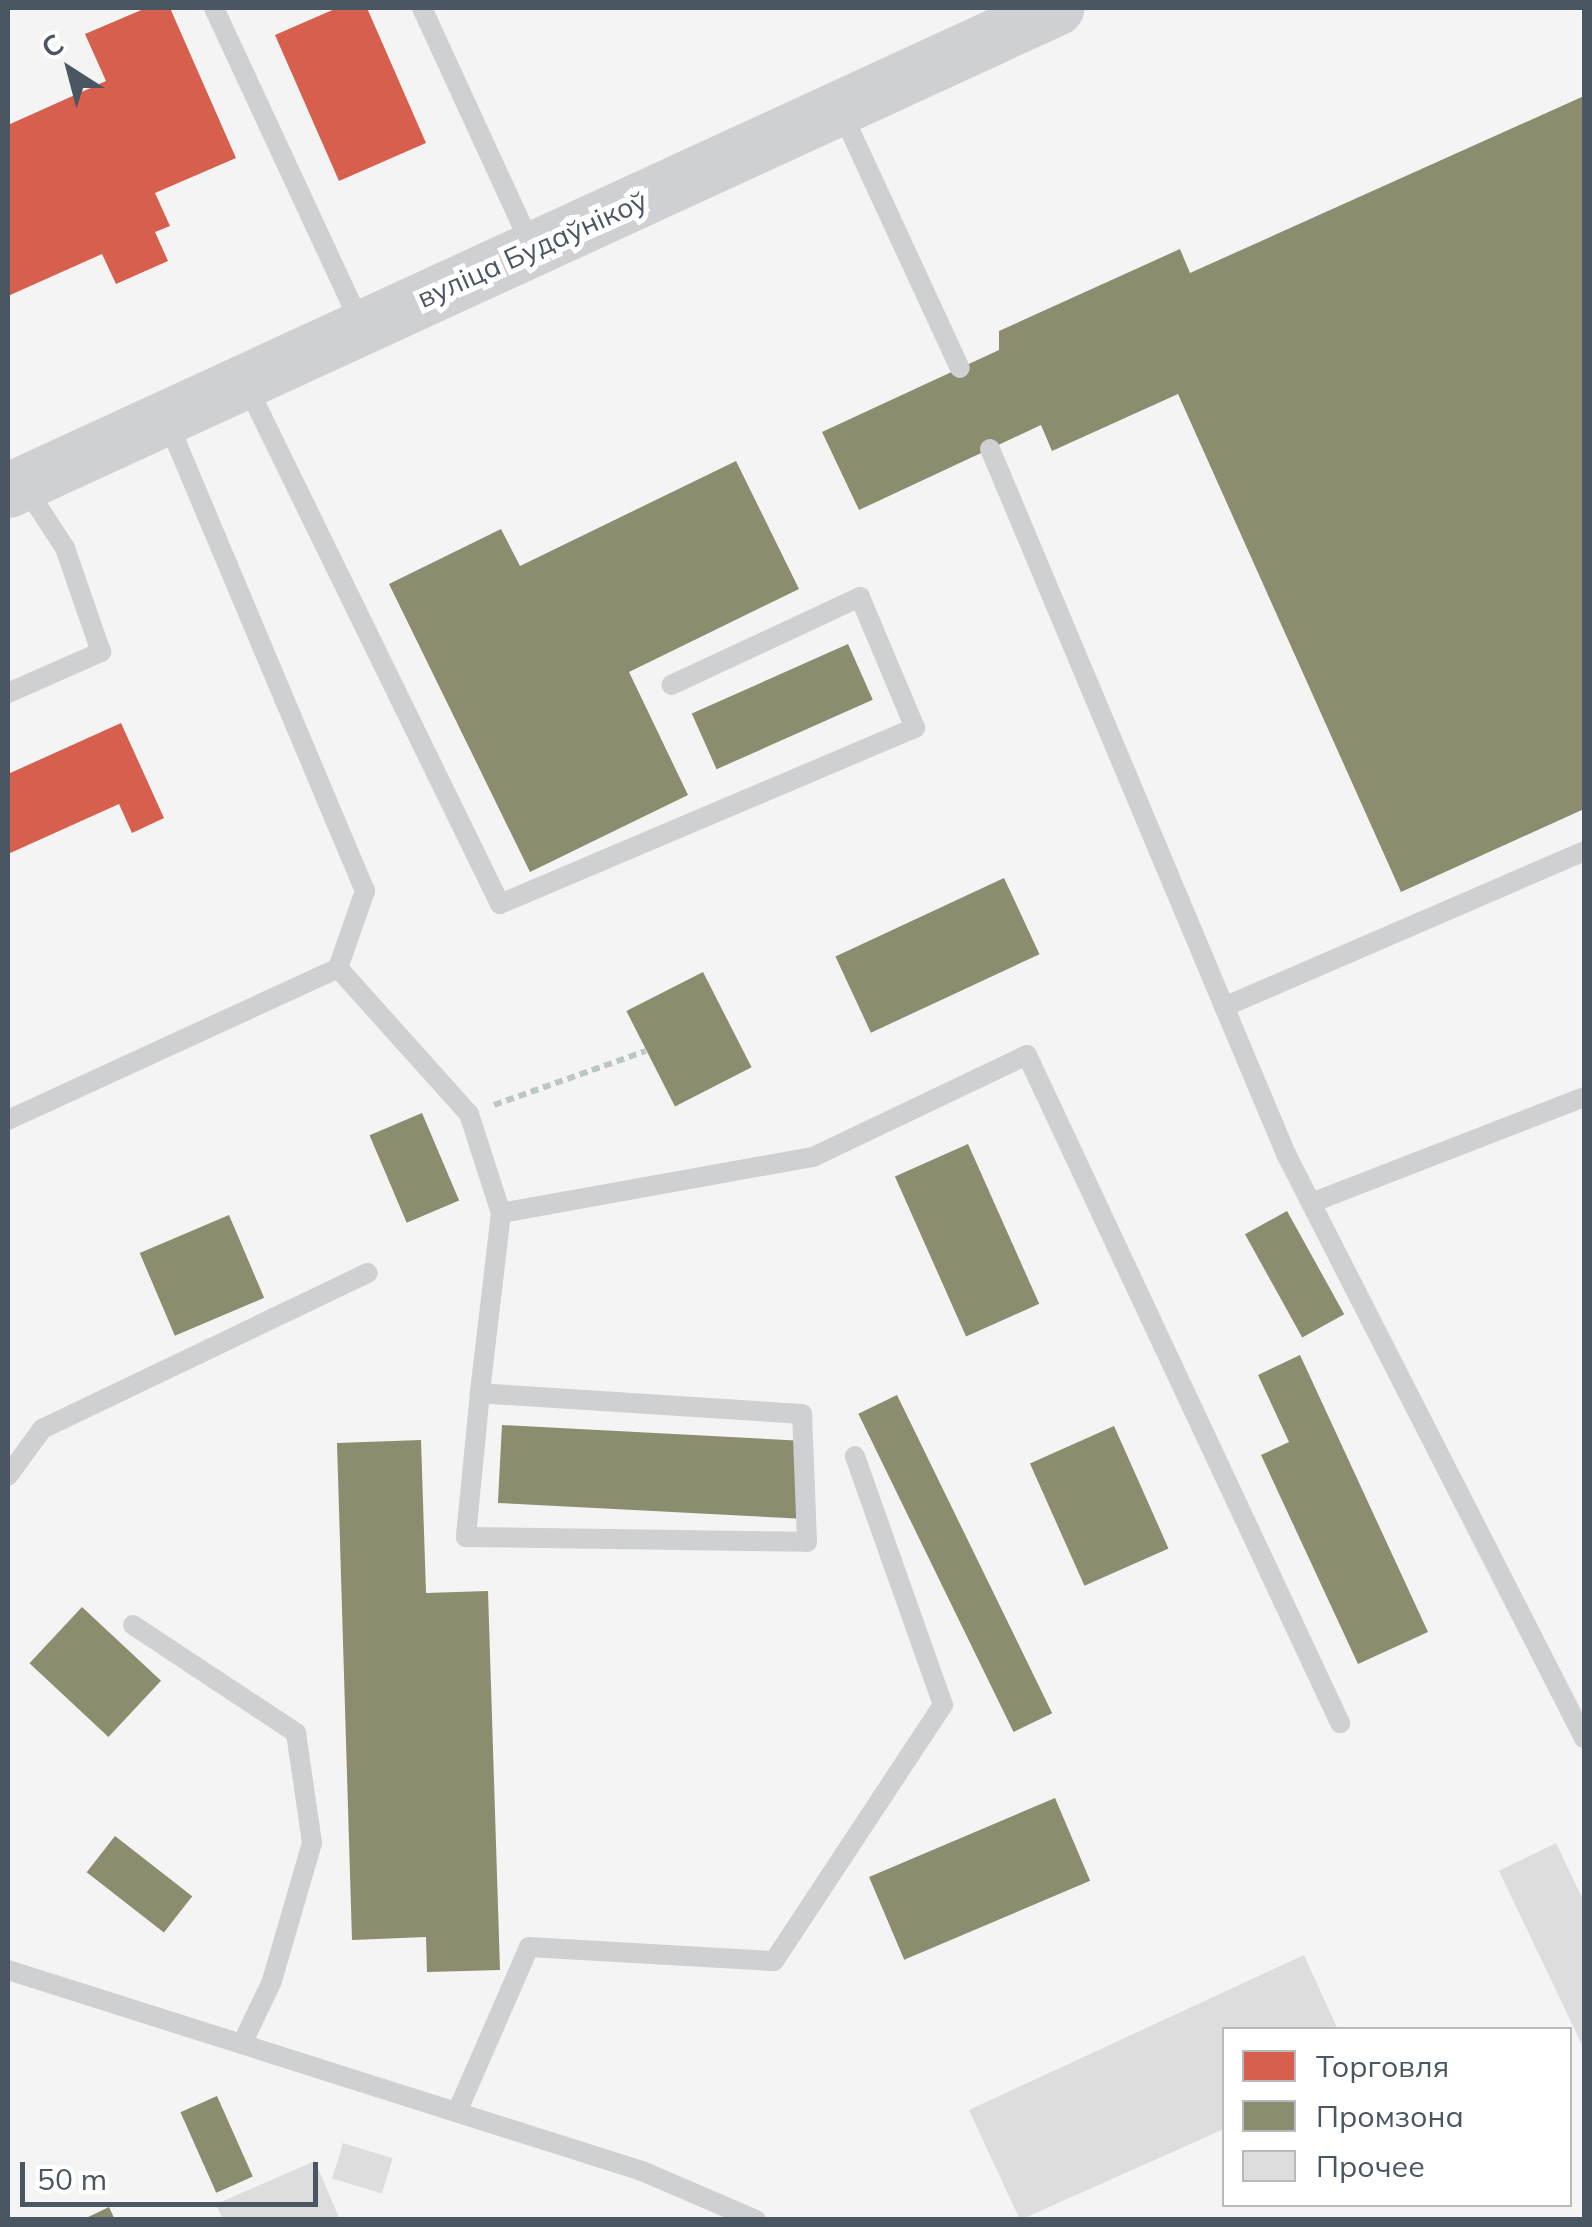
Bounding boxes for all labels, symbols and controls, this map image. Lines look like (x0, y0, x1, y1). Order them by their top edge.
north arrow (20, 20, 120, 120)
text: С (34, 26, 70, 65)
street label: вуліца Будаўнікоў (412, 183, 652, 315)
legend (1222, 2027, 1572, 2207)
text: Торговля (1316, 2047, 1449, 2085)
text: Промзона (1316, 2097, 1464, 2135)
scale bar (25, 2142, 322, 2204)
text: Прочее (1316, 2147, 1425, 2185)
text: 50 m (37, 2160, 107, 2198)

